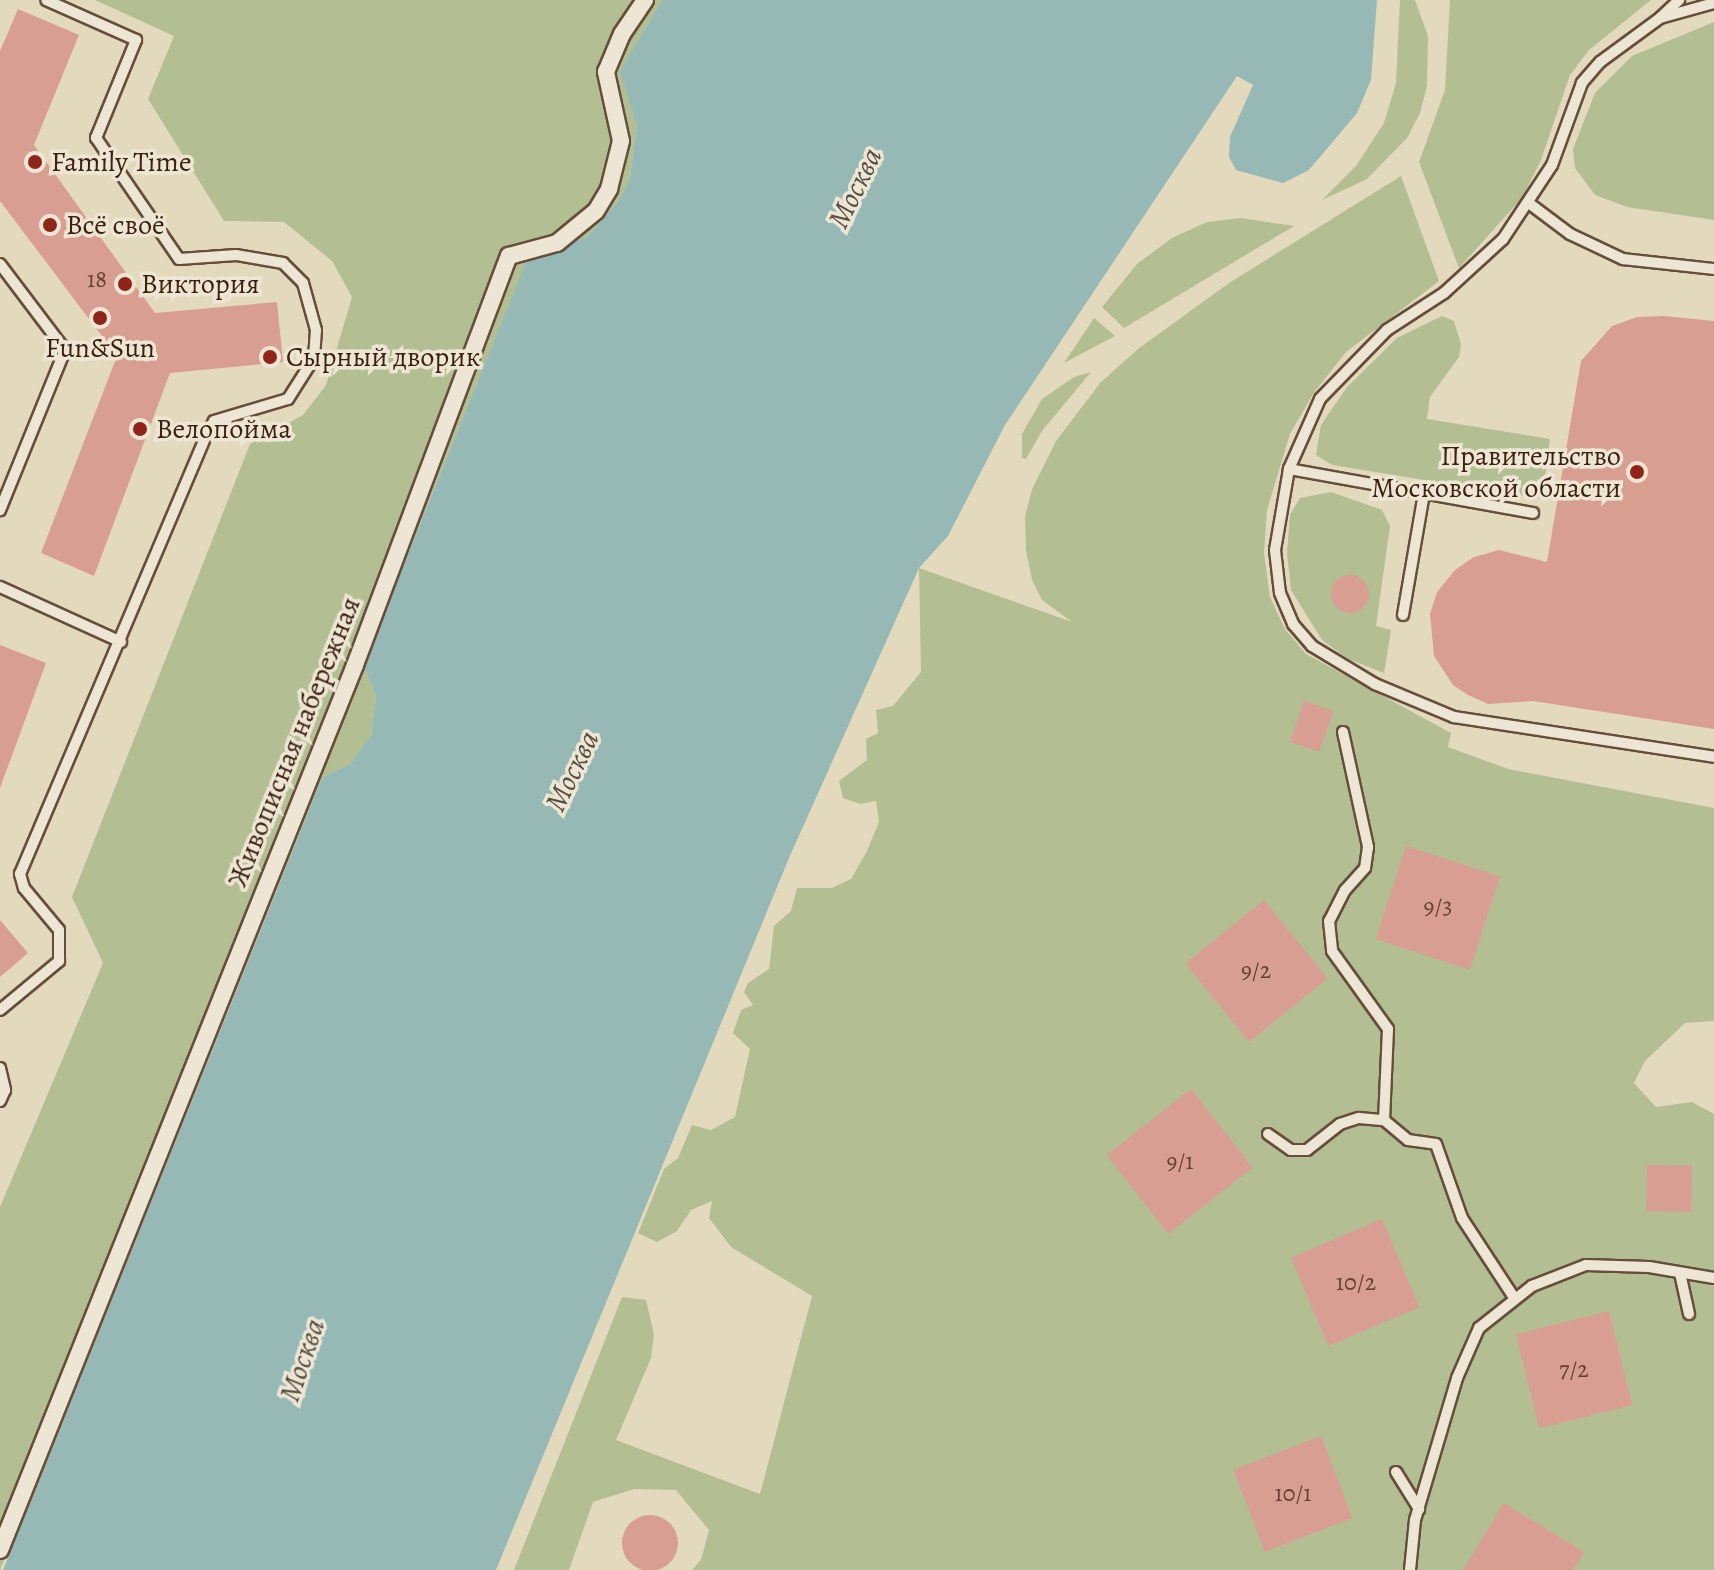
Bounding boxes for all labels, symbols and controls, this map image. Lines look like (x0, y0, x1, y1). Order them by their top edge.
water label: Москва (820, 142, 890, 234)
place label: Family Time (51, 145, 191, 179)
marker: Family Time (26, 153, 44, 171)
place label: Всё своё (66, 208, 165, 242)
marker: Всё своё (41, 216, 59, 234)
house number: 18 (87, 266, 107, 294)
place label: Виктория (141, 267, 260, 301)
marker: Виктория (116, 275, 134, 293)
marker: Fun&Sun (91, 309, 109, 327)
place label: Fun&Sun (45, 331, 155, 365)
place label: Сырный дворик (286, 340, 480, 374)
marker: Сырный дворик (261, 348, 279, 366)
place label: Велопойма (156, 412, 291, 446)
marker: Велопойма (131, 420, 149, 438)
place label: Правительство Московской области (1371, 439, 1621, 505)
marker: Правительство Московской области (1628, 463, 1646, 481)
street label: Живописная набережная (220, 592, 368, 892)
water label: Москва (537, 725, 607, 817)
house number: 9/3 (1424, 893, 1452, 921)
house number: 9/2 (1241, 957, 1271, 985)
house number: 9/1 (1166, 1148, 1194, 1176)
house number: 10/2 (1336, 1269, 1376, 1297)
water label: Москва (271, 1314, 333, 1406)
house number: 7/2 (1559, 1356, 1589, 1384)
house number: 10/1 (1274, 1480, 1312, 1508)

